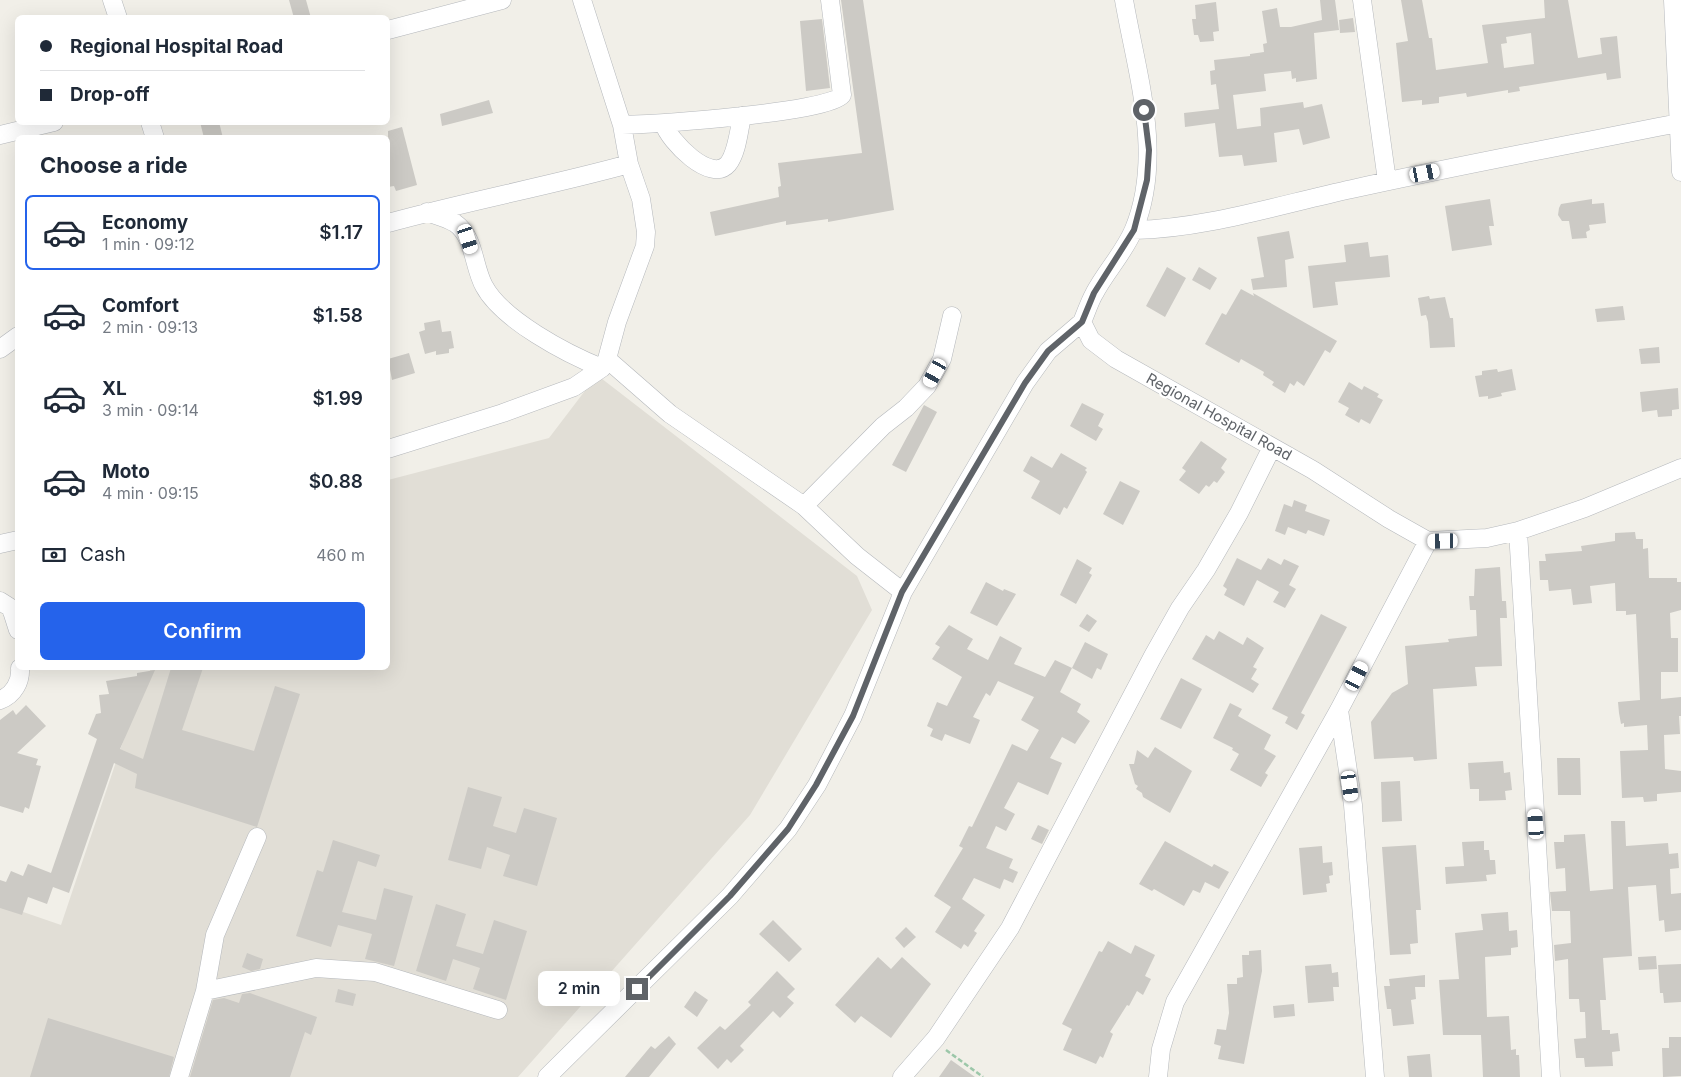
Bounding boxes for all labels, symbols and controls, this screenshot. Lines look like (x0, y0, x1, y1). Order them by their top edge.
text: Regional Hospital Road (70, 35, 283, 58)
text: Drop-off (70, 83, 150, 106)
route start (1133, 99, 1155, 121)
text: Choose a ride (40, 152, 188, 178)
car (1408, 163, 1441, 183)
icon: car (42, 210, 87, 255)
text: Economy (102, 211, 188, 234)
text: $1.17 (319, 221, 363, 244)
car (456, 222, 479, 256)
text: 1 min · 09:12 (102, 234, 195, 254)
icon: car (42, 293, 87, 338)
text: Comfort (102, 294, 179, 317)
text: $1.58 (313, 304, 363, 327)
text: 2 min · 09:13 (102, 317, 198, 337)
car (921, 356, 948, 390)
street label: Regional Hospital Road (1143, 369, 1295, 464)
icon: car (42, 376, 87, 421)
text: XL (102, 377, 127, 400)
text: $1.99 (312, 387, 363, 410)
text: 3 min · 09:14 (102, 400, 199, 420)
icon: car (42, 459, 87, 504)
text: Moto (102, 460, 150, 483)
text: $0.88 (309, 470, 363, 493)
text: 4 min · 09:15 (102, 483, 199, 503)
car (1427, 533, 1458, 549)
icon: cash (40, 541, 68, 569)
text: Cash (80, 543, 126, 566)
text: 460 m (316, 545, 365, 565)
button: Confirm (40, 602, 365, 660)
car (1343, 659, 1370, 693)
car (1340, 770, 1359, 802)
car (1527, 809, 1544, 839)
callout: 2 min (537, 972, 620, 1006)
text: 2 min (558, 978, 600, 998)
route end (626, 978, 648, 1000)

